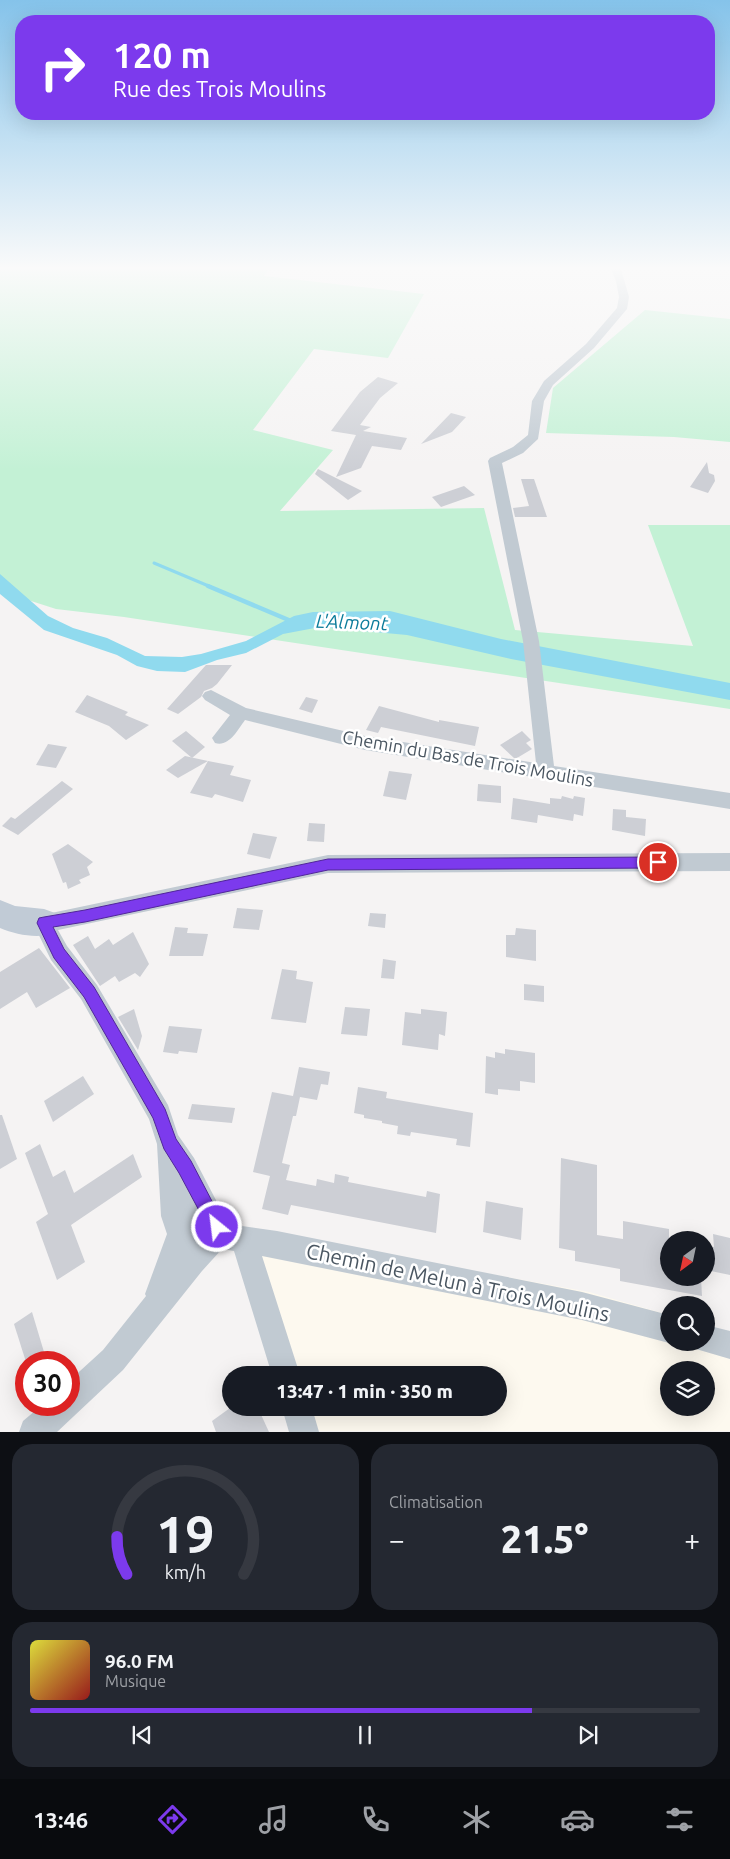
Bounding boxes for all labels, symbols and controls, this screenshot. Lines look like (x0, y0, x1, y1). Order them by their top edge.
icon: right (30, 35, 95, 100)
text: 120 m (113, 35, 211, 75)
text: Rue des Trois Moulins (113, 76, 326, 101)
water label: L'Almont (316, 610, 389, 634)
street label: Chemin du Bas de Trois Moulins (341, 726, 595, 790)
pin (637, 841, 679, 883)
icon: arrive (644, 848, 672, 876)
position arrow (190, 1200, 242, 1252)
north arrow (660, 1231, 715, 1286)
map controls (660, 1231, 715, 1416)
street label: Chemin de Melun à Trois Moulins (304, 1238, 612, 1326)
button: search (660, 1296, 715, 1351)
speed limit sign: 30 (15, 1351, 80, 1416)
button: layers (660, 1361, 715, 1416)
text: 13:47 · 1 min · 350 m (276, 1380, 453, 1402)
text: Climatisation (389, 1493, 483, 1511)
text: 19 (156, 1505, 215, 1563)
text: 21.5° (501, 1518, 588, 1560)
text: − (389, 1524, 405, 1555)
text: + (684, 1524, 700, 1555)
text: km/h (165, 1562, 206, 1582)
text: 96.0 FM (105, 1650, 174, 1672)
text: Musique (105, 1672, 166, 1690)
icon: previous (128, 1721, 156, 1749)
icon: pause (351, 1721, 379, 1749)
icon: next (574, 1721, 602, 1749)
icon: directions (155, 1802, 190, 1837)
icon: music (256, 1802, 291, 1837)
icon: phone (358, 1802, 393, 1837)
icon: climate (459, 1802, 494, 1837)
icon: car (560, 1802, 595, 1837)
icon: filters (662, 1802, 697, 1837)
text: 13:46 (33, 1807, 88, 1832)

